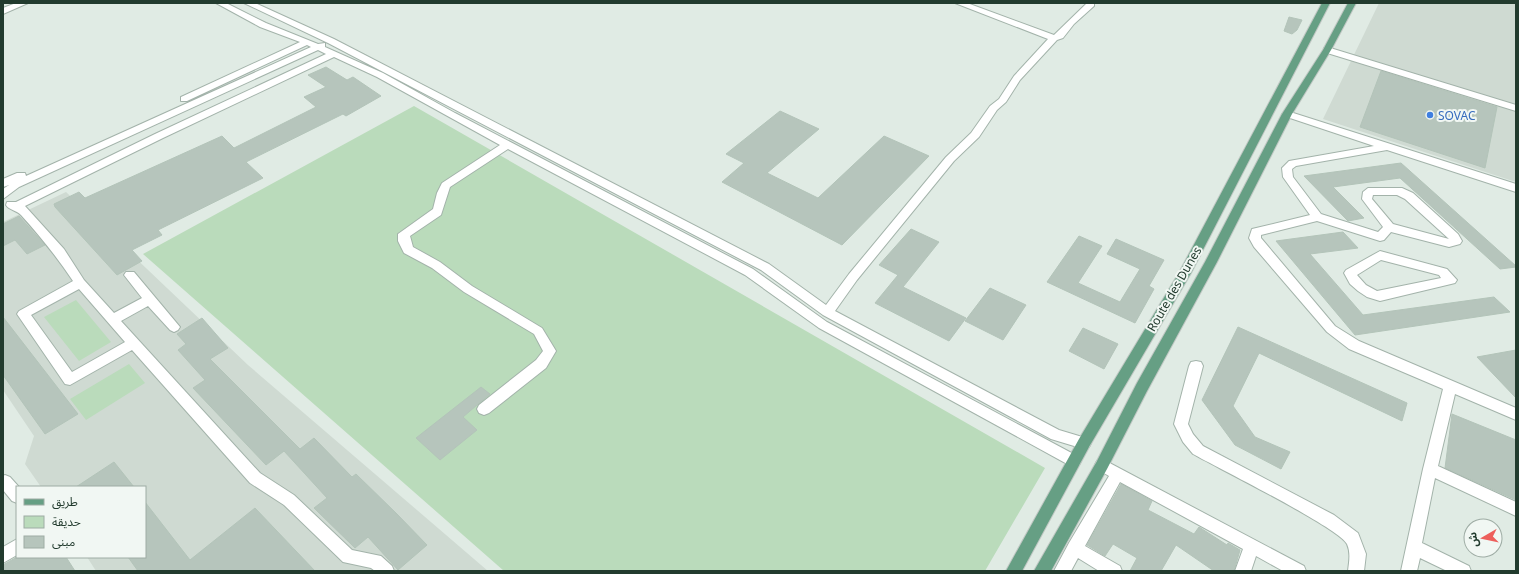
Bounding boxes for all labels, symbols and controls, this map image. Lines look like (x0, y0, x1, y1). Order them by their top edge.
place label: SOVAC (1438, 107, 1476, 124)
marker: SOVAC (1425, 110, 1435, 120)
street label: Route des Dunes (1143, 243, 1205, 335)
legend (16, 486, 146, 558)
text: طريق (52, 493, 78, 510)
text: حديقة (52, 513, 81, 530)
north arrow (1463, 518, 1503, 558)
text: ش (1464, 531, 1481, 548)
text: مبنى (52, 533, 75, 550)

